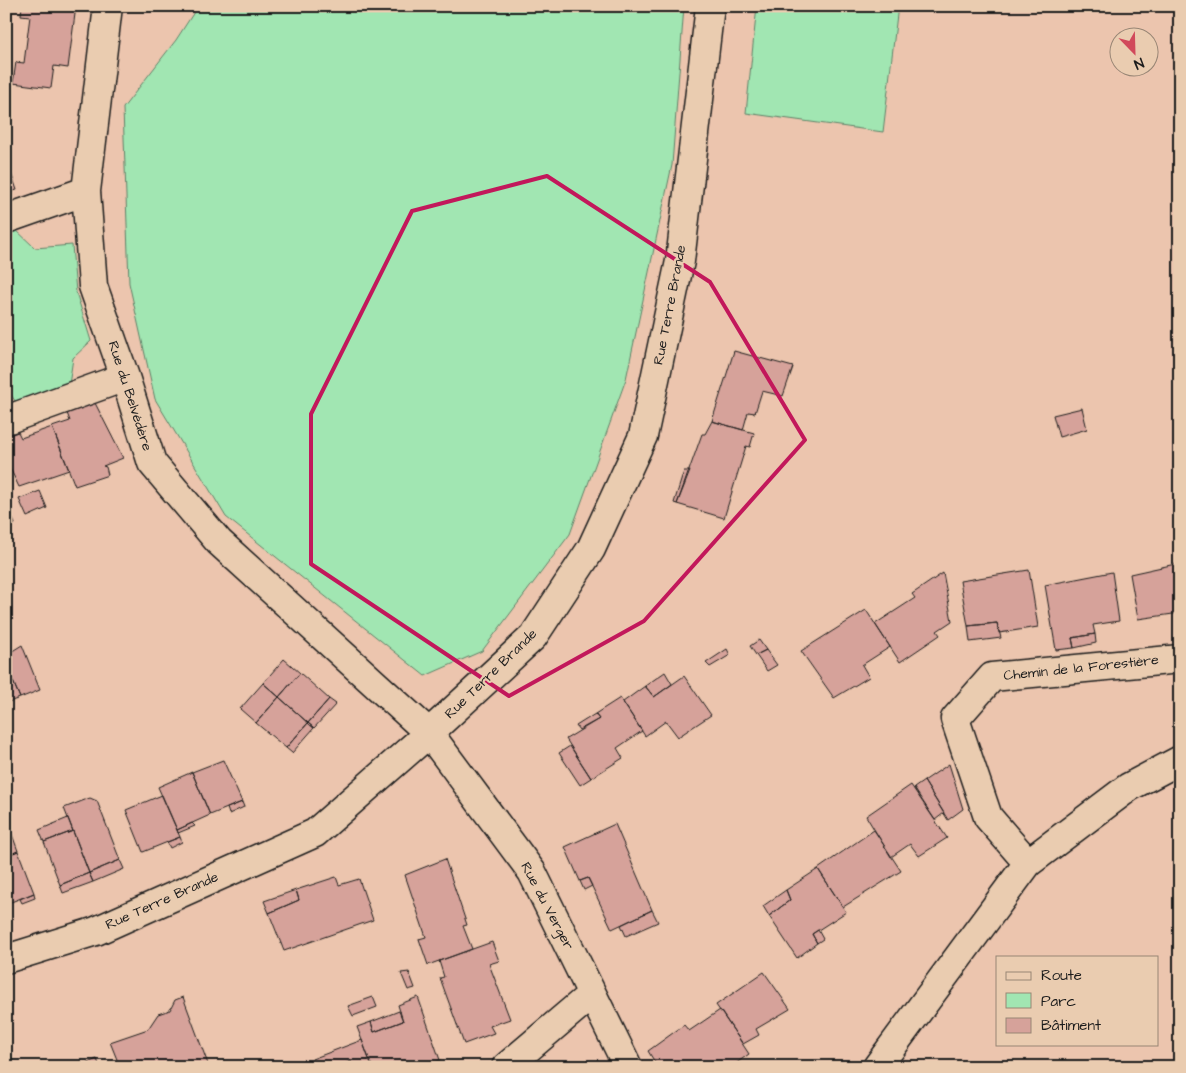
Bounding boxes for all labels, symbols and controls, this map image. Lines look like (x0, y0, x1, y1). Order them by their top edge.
north arrow (1108, 28, 1158, 78)
text: N (1131, 52, 1147, 74)
street label: Rue Terre Brande (649, 243, 692, 367)
street label: Rue du Belvédère (103, 338, 157, 454)
street label: Rue Terre Brande (440, 624, 542, 723)
street label: Chemin de la Forestière (1002, 650, 1160, 686)
street label: Rue du Verger (515, 859, 579, 954)
street label: Rue Terre Brande (102, 867, 222, 935)
legend (996, 956, 1158, 1046)
text: Route (1041, 965, 1082, 986)
text: Parc (1041, 991, 1076, 1012)
text: Bâtiment (1041, 1015, 1101, 1036)

